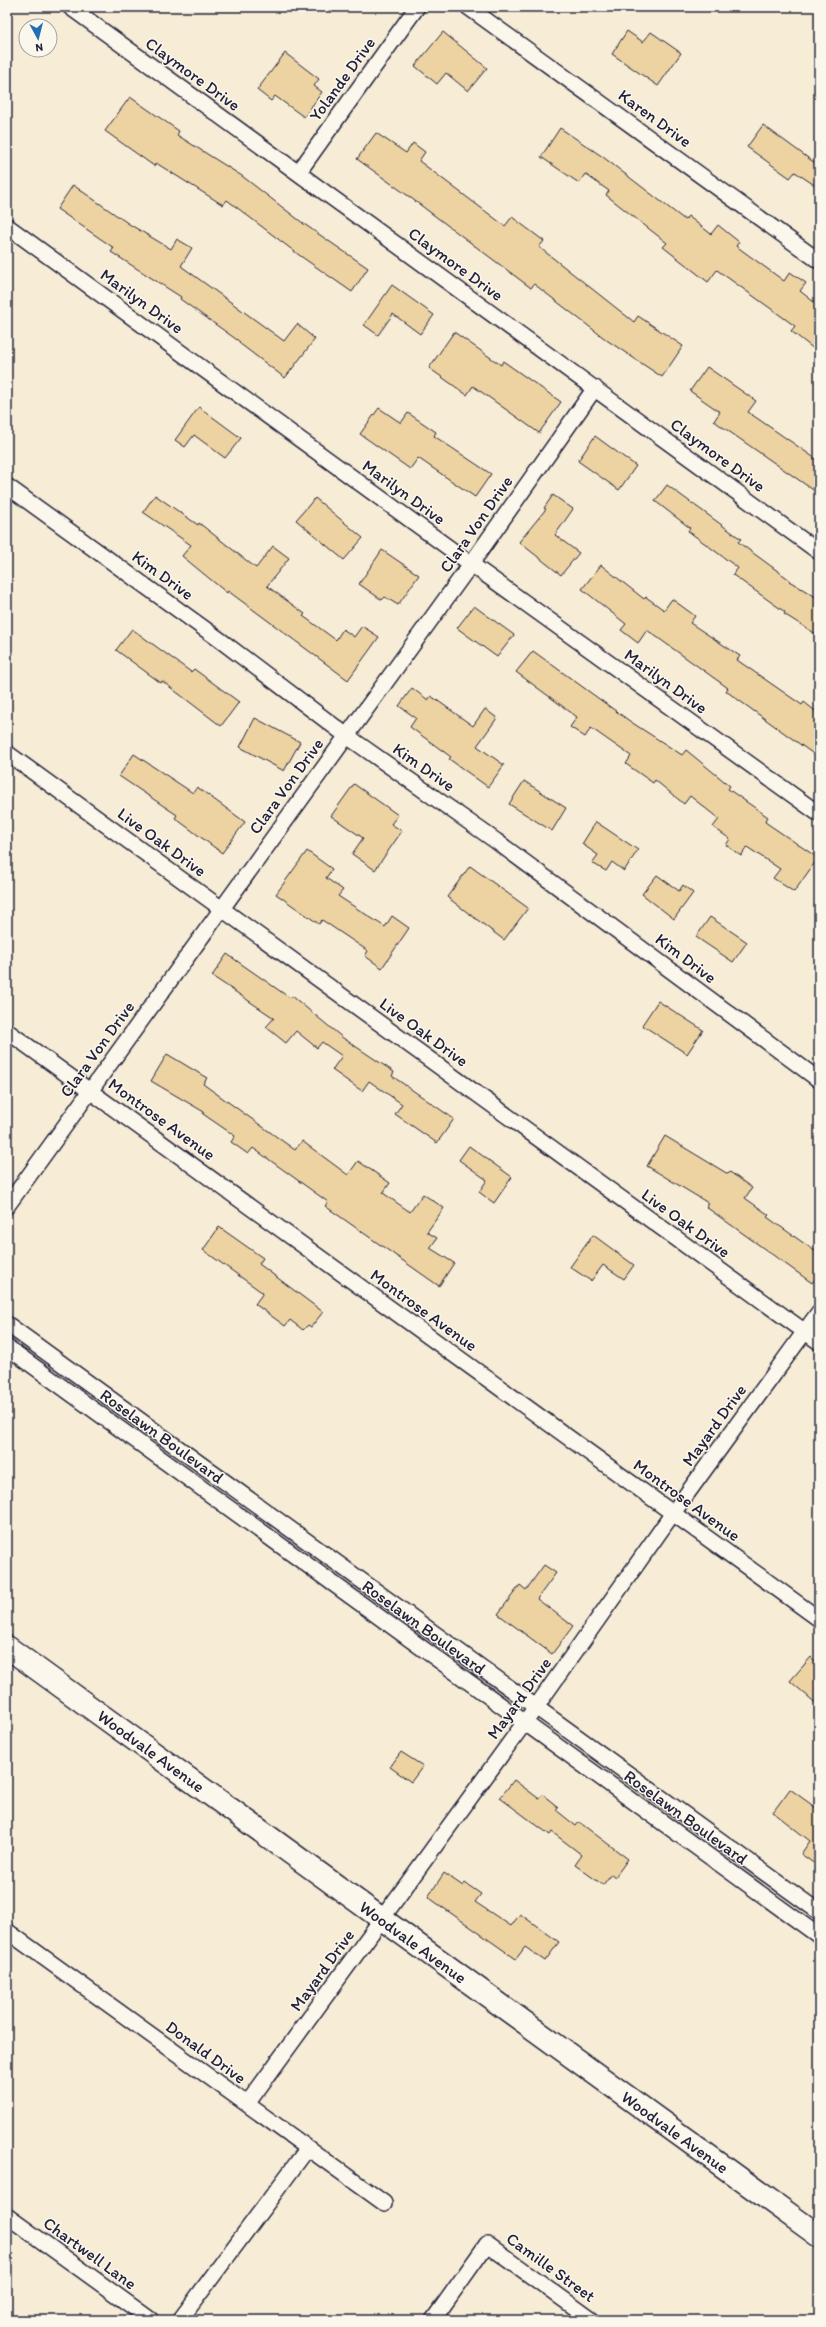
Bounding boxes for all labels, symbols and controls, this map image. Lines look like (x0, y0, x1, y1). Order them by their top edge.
north arrow (18, 18, 58, 58)
street label: Claymore Drive (142, 33, 244, 115)
street label: Yolande Drive (305, 33, 379, 125)
text: N (35, 41, 44, 54)
street label: Karen Drive (615, 85, 695, 151)
street label: Claymore Drive (405, 223, 507, 305)
street label: Marilyn Drive (97, 264, 187, 338)
street label: Claymore Drive (667, 414, 769, 496)
street label: Marilyn Drive (359, 455, 449, 529)
street label: Clara Von Drive (435, 472, 517, 576)
street label: Kim Drive (128, 546, 198, 604)
street label: Marilyn Drive (621, 644, 711, 718)
street label: Clara Von Drive (245, 734, 327, 838)
street label: Kim Drive (389, 738, 459, 796)
street label: Live Oak Drive (114, 803, 210, 881)
street label: Kim Drive (652, 929, 720, 987)
street label: Live Oak Drive (376, 993, 472, 1071)
street label: Clara Von Drive (56, 997, 138, 1101)
street label: Montrose Avenue (105, 1074, 219, 1164)
street label: Live Oak Drive (638, 1184, 734, 1262)
street label: Montrose Avenue (367, 1265, 481, 1355)
street label: Mayard Drive (678, 1380, 750, 1470)
street label: Roselawn Boulevard (96, 1385, 228, 1487)
street label: Montrose Avenue (630, 1455, 744, 1545)
street label: Roselawn Boulevard (358, 1576, 490, 1678)
street label: Mayard Drive (483, 1653, 555, 1743)
street label: Woodvale Avenue (94, 1705, 208, 1797)
street label: Roselawn Boulevard (620, 1766, 752, 1868)
street label: Woodvale Avenue (356, 1896, 470, 1988)
street label: Mayard Drive (286, 1925, 358, 2015)
street label: Donald Drive (162, 2016, 250, 2088)
street label: Woodvale Avenue (618, 2086, 732, 2178)
street label: Chartwell Lane (40, 2213, 140, 2293)
street label: Camille Street (503, 2228, 599, 2306)

